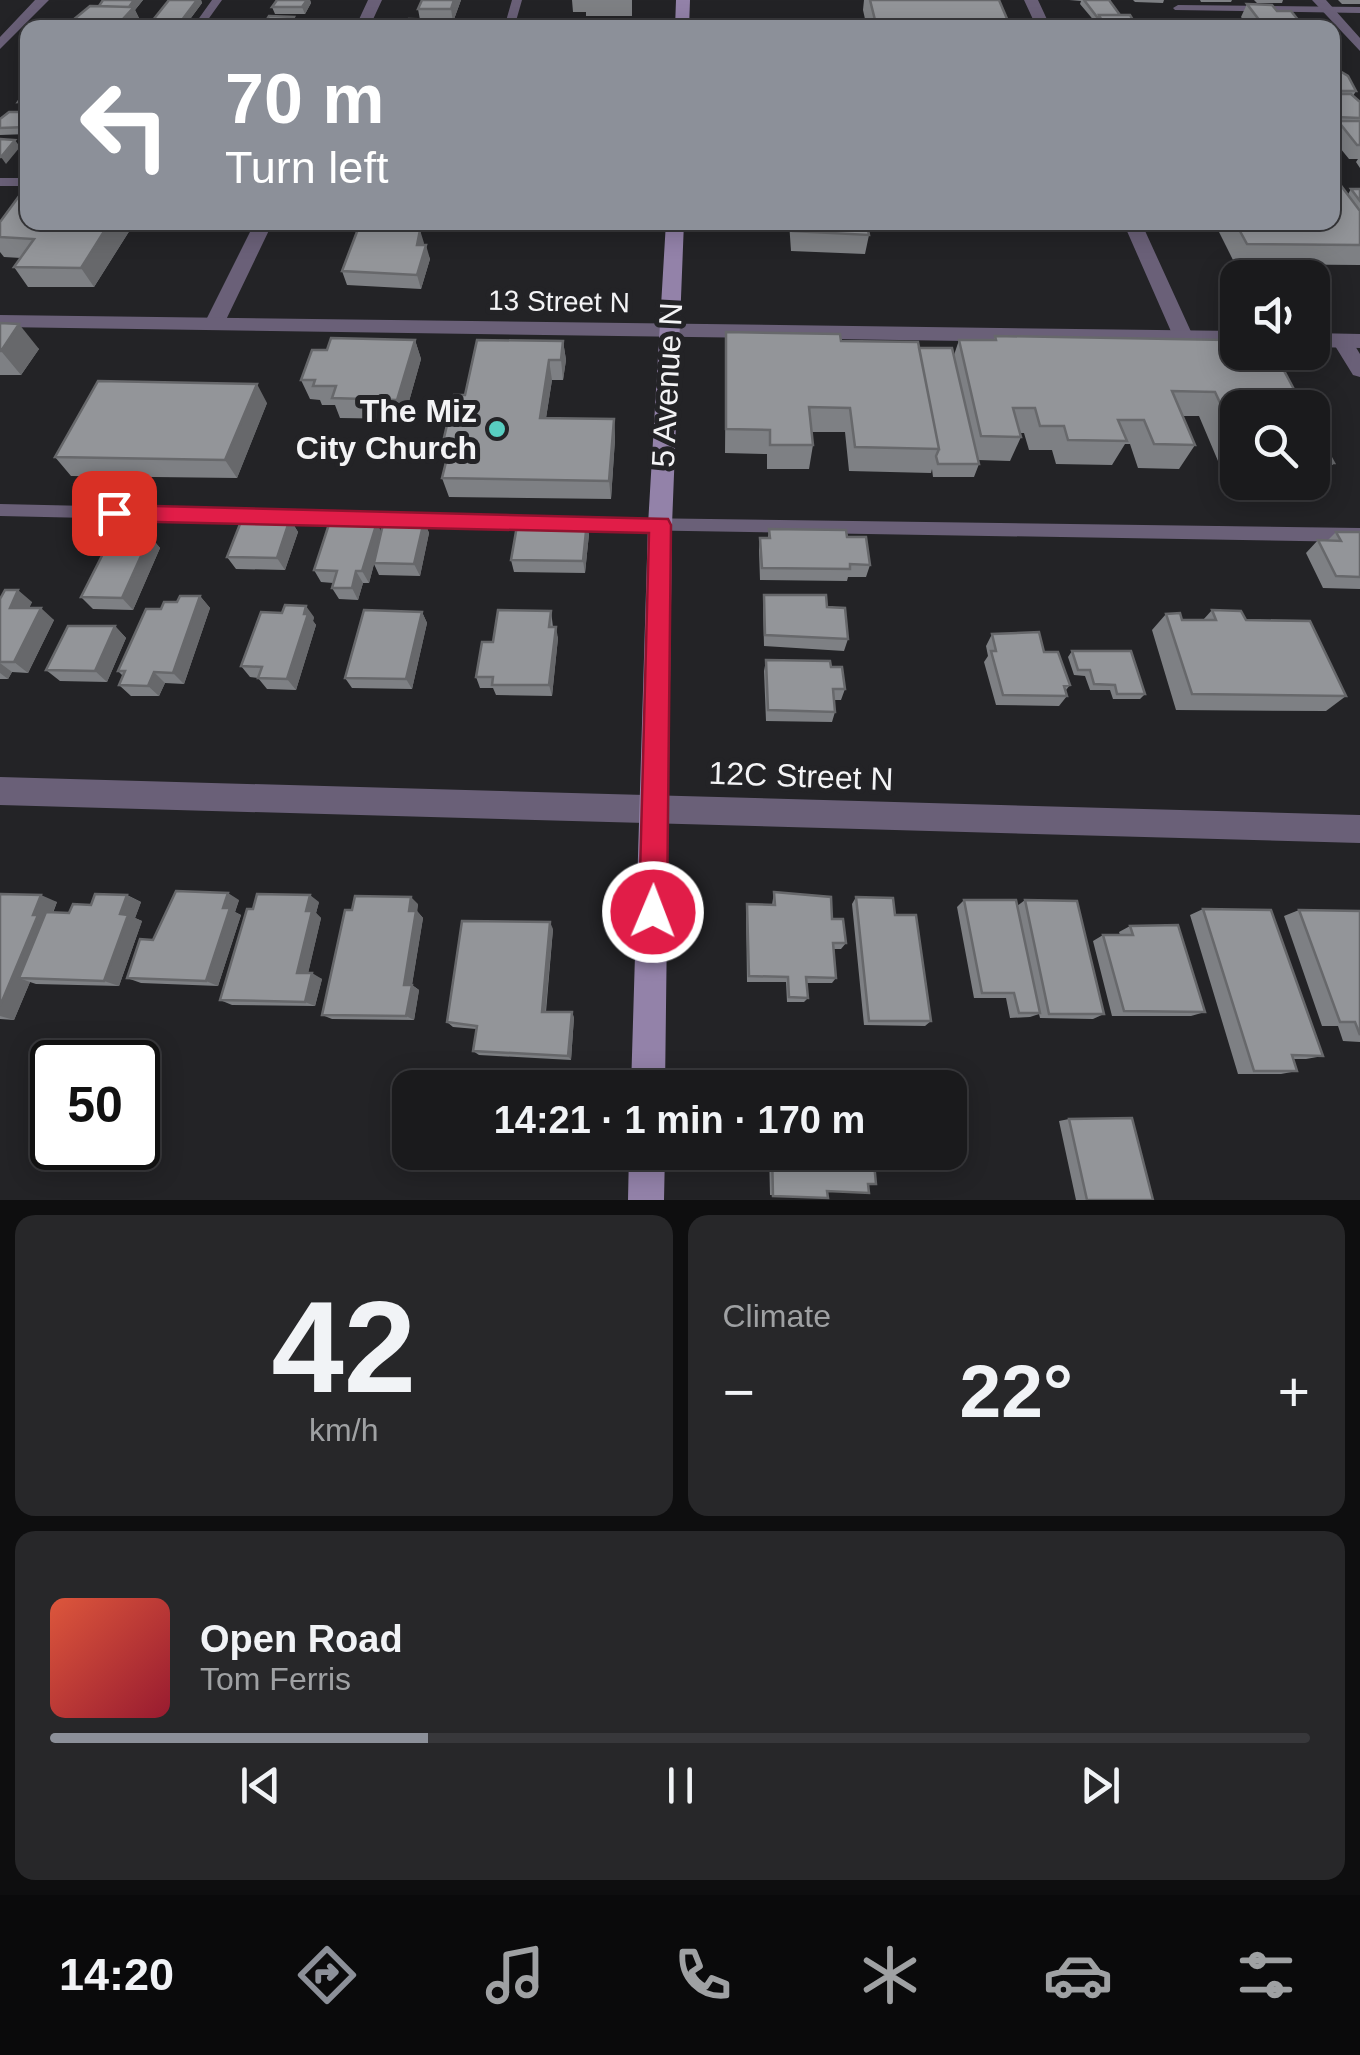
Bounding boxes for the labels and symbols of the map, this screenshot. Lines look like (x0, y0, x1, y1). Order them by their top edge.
street label: 13 Street N (488, 285, 630, 318)
street label: 5 Avenue N (645, 302, 689, 468)
place label: The Miz City Church (296, 393, 477, 466)
marker: The Miz City Church (486, 418, 508, 440)
pin (72, 471, 157, 556)
street label: 12C Street N (708, 755, 894, 797)
position arrow (601, 860, 705, 964)
speed limit sign: 50 (30, 1040, 160, 1170)

